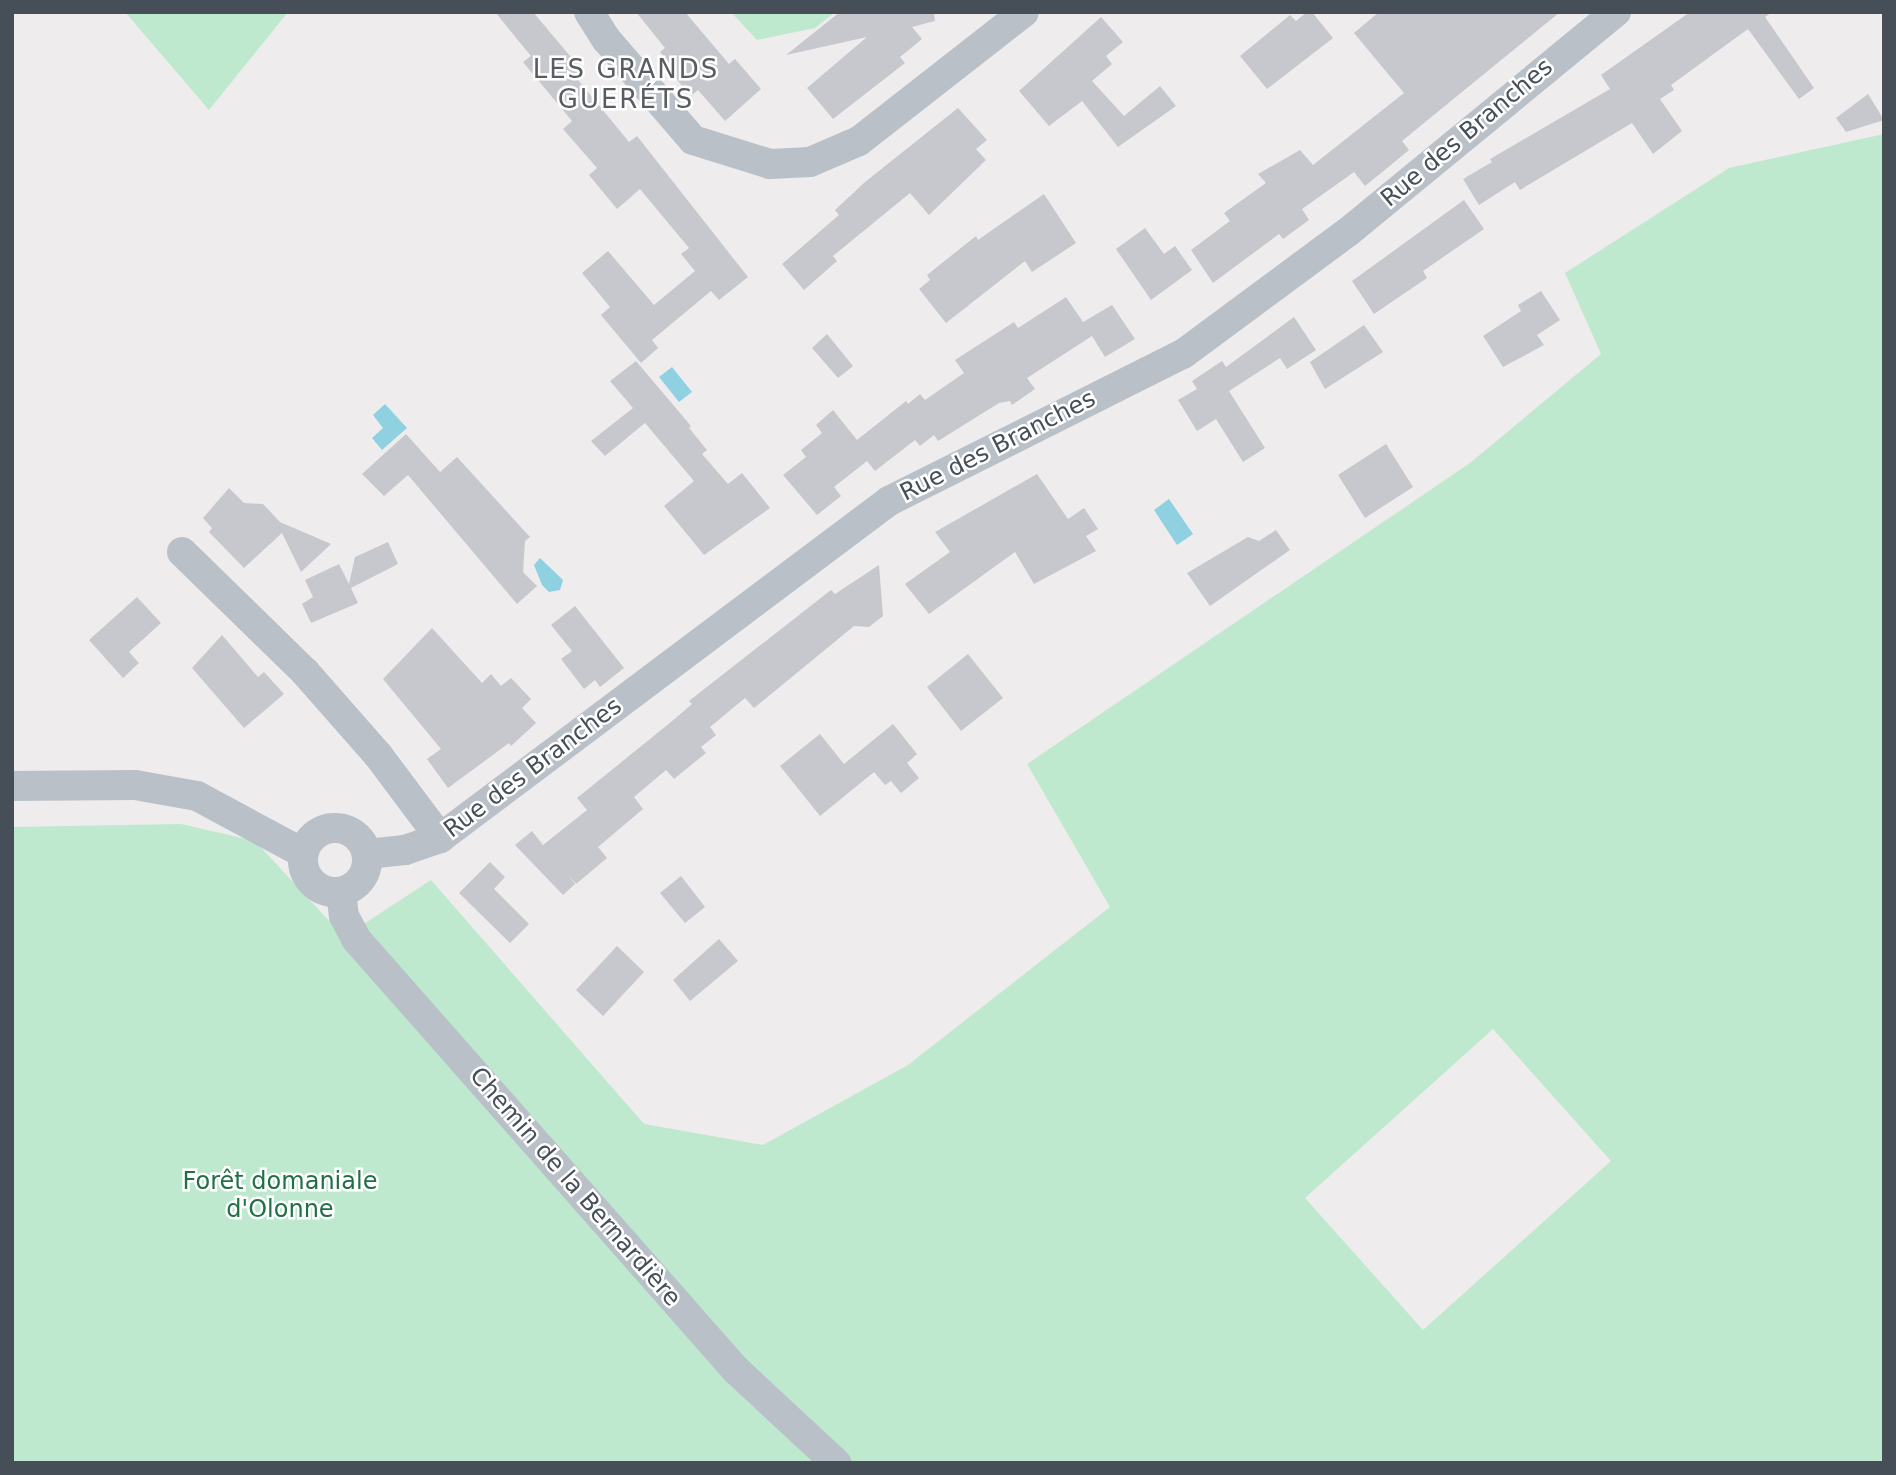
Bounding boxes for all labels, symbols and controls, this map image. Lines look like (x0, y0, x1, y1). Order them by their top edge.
street label: Rue des Branches (1375, 53, 1559, 213)
district label: LES GRANDS GUERÉTS (534, 54, 718, 116)
street label: Rue des Branches (896, 384, 1100, 508)
street label: Rue des Branches (438, 692, 628, 844)
street label: Chemin de la Bernardière (463, 1062, 687, 1312)
park label: Forêt domaniale d'Olonne (183, 1168, 377, 1224)

